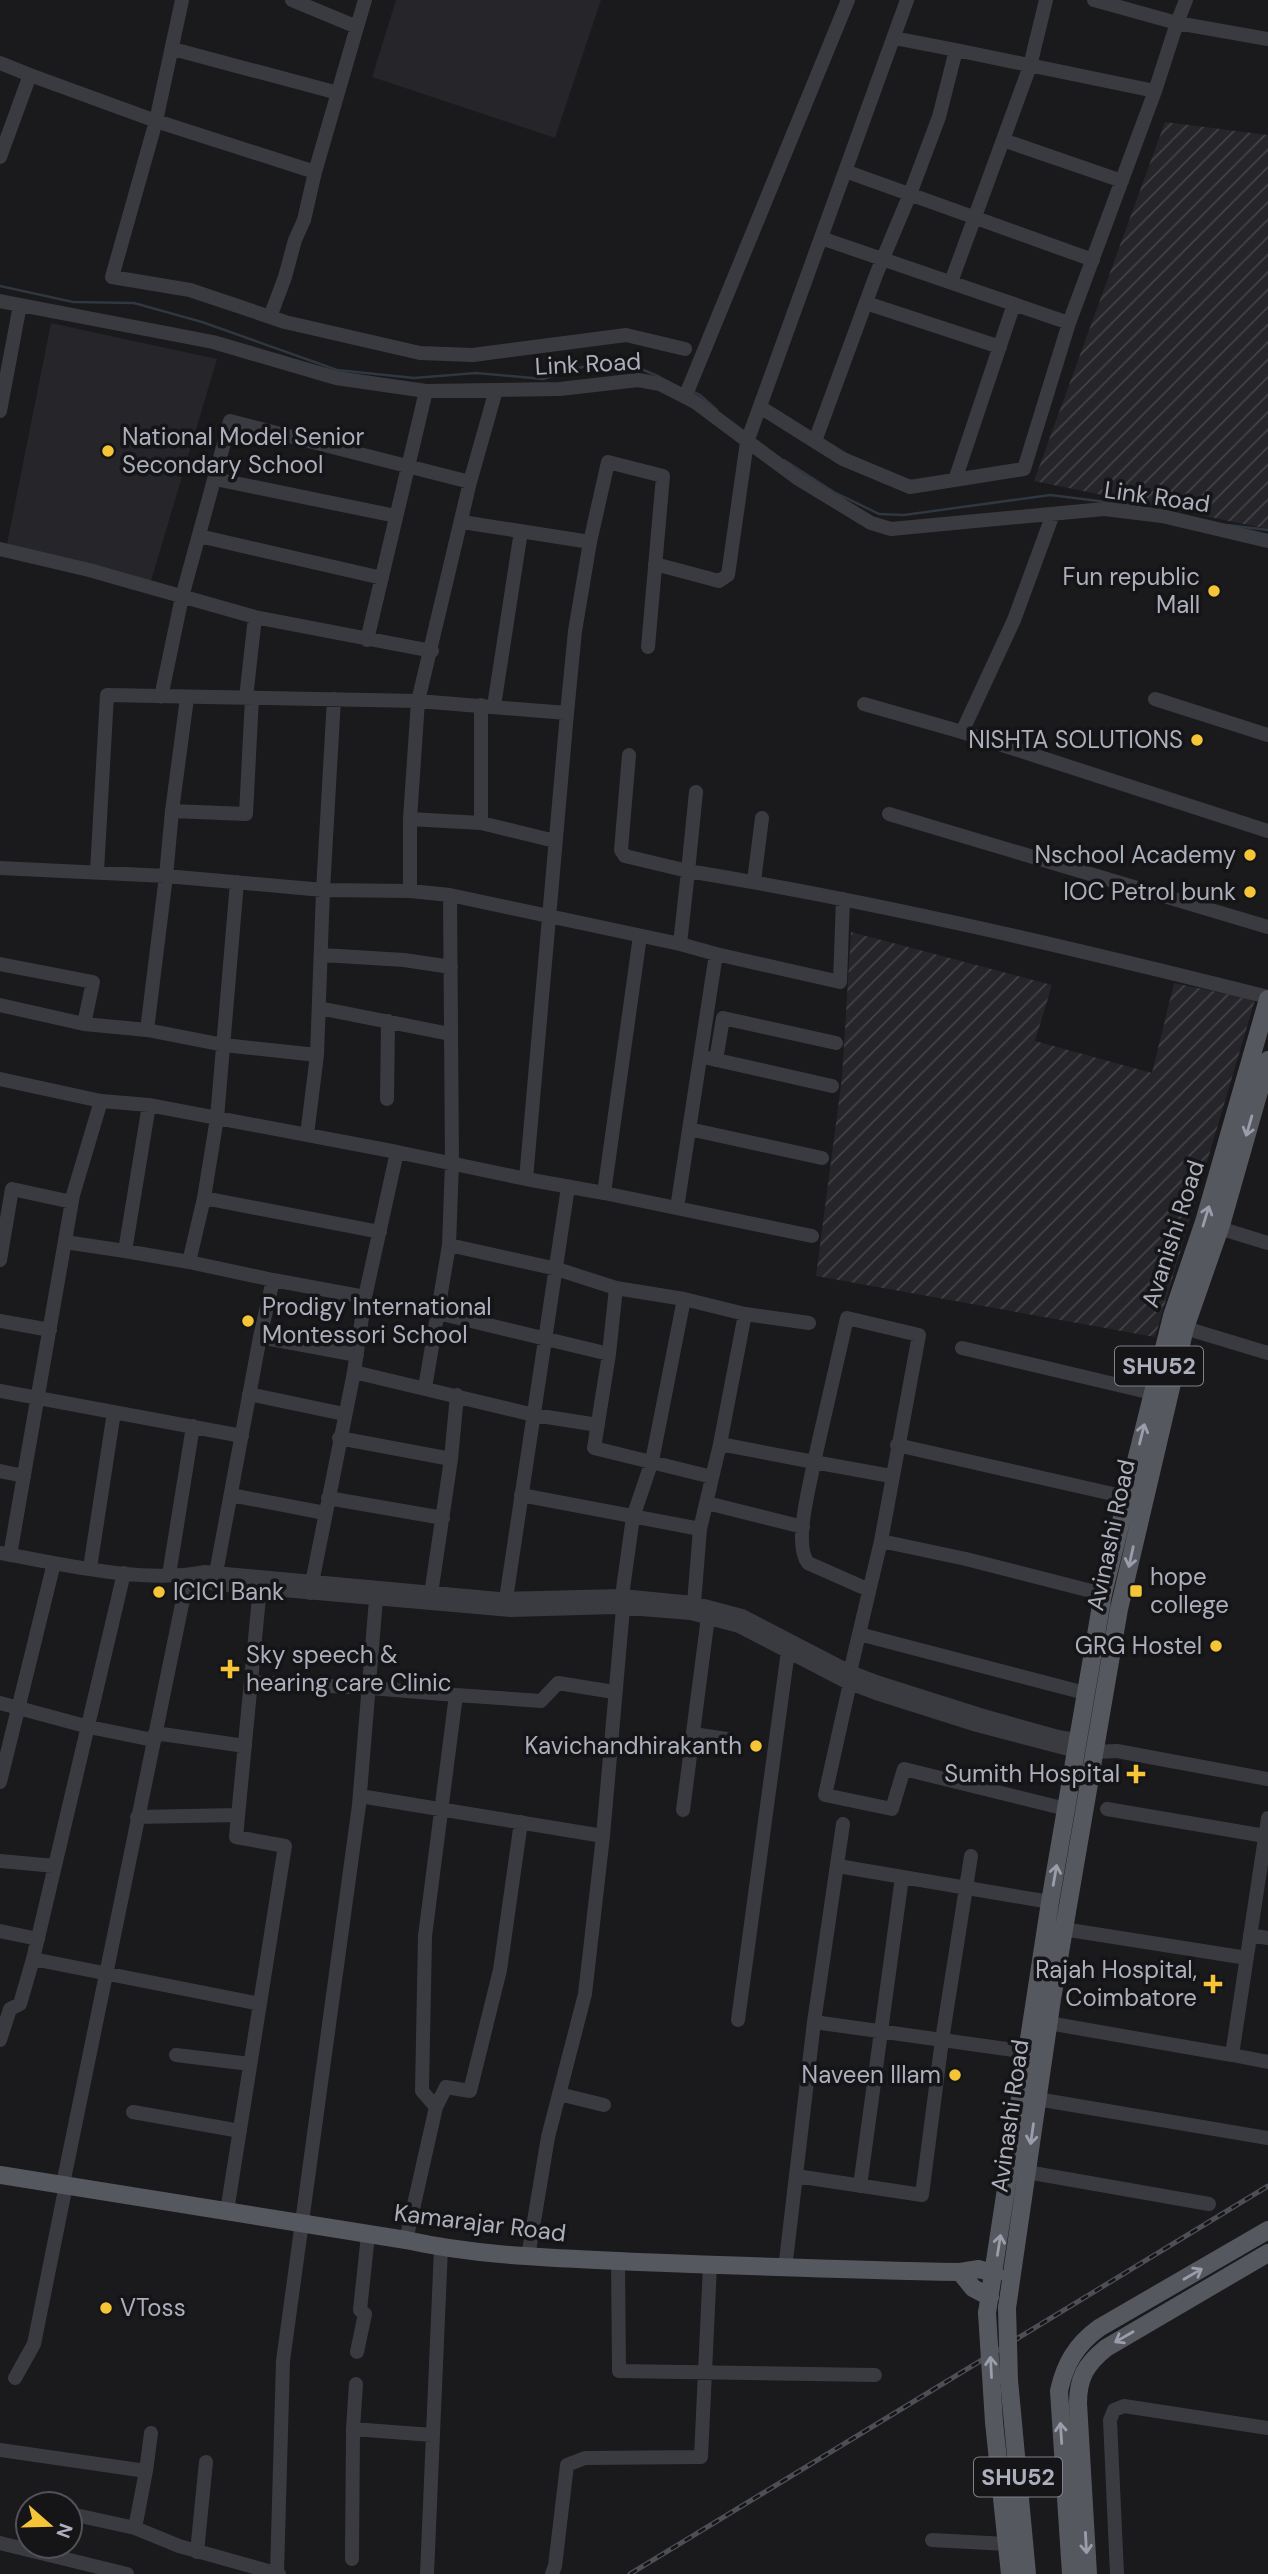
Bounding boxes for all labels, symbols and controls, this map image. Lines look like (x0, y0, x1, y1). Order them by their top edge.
street label: Link Road (534, 345, 642, 382)
place label: National Model Senior Secondary School (122, 421, 364, 480)
marker: National Model Senior Secondary School (100, 443, 116, 459)
street label: Link Road (1102, 474, 1212, 519)
place label: Fun republic Mall (1063, 561, 1200, 620)
marker: Fun republic Mall (1206, 583, 1222, 599)
place label: NISHTA SOLUTIONS (968, 724, 1183, 755)
marker: NISHTA SOLUTIONS (1189, 732, 1205, 748)
place label: Nschool Academy (1035, 839, 1236, 870)
marker: Nschool Academy (1242, 847, 1258, 863)
place label: IOC Petrol bunk (1063, 876, 1236, 907)
marker: IOC Petrol bunk (1242, 884, 1258, 900)
one-way arrow (1242, 1114, 1255, 1136)
street label: Avanishi Road (1134, 1156, 1211, 1311)
one-way arrow (1200, 1205, 1213, 1227)
place label: Prodigy International Montessori School (262, 1291, 492, 1350)
marker: Prodigy International Montessori School (240, 1313, 256, 1329)
road number: SHU52 (1115, 1346, 1203, 1386)
one-way arrow (1136, 1423, 1149, 1446)
street label: Avinashi Road (1079, 1456, 1142, 1613)
one-way arrow (1124, 1545, 1138, 1568)
place label: hope college (1150, 1561, 1229, 1620)
place label: ICICI Bank (173, 1576, 284, 1607)
marker: hope college (1128, 1583, 1144, 1599)
marker: ICICI Bank (151, 1584, 167, 1600)
place label: GRG Hostel (1075, 1630, 1202, 1661)
marker: GRG Hostel (1208, 1638, 1224, 1654)
place label: Sky speech & hearing care Clinic (246, 1639, 452, 1698)
marker: Sky speech & hearing care Clinic (220, 1659, 240, 1679)
place label: Kavichandhirakanth (525, 1730, 742, 1761)
marker: Kavichandhirakanth (748, 1738, 764, 1754)
place label: Sumith Hospital (944, 1758, 1120, 1789)
marker: Sumith Hospital (1126, 1764, 1146, 1784)
one-way arrow (1049, 1864, 1062, 1887)
place label: Rajah Hospital, Coimbatore (1035, 1954, 1197, 2013)
marker: Rajah Hospital, Coimbatore (1203, 1974, 1223, 1994)
street label: Avinashi Road (983, 2038, 1036, 2194)
place label: Naveen Illam (802, 2059, 941, 2090)
marker: Naveen Illam (947, 2067, 963, 2083)
one-way arrow (1025, 2122, 1038, 2145)
street label: Kamarajar Road (392, 2197, 568, 2248)
one-way arrow (993, 2235, 1006, 2257)
one-way arrow (1182, 2267, 1203, 2280)
place label: VToss (120, 2292, 186, 2323)
marker: VToss (98, 2300, 114, 2316)
one-way arrow (1115, 2330, 1135, 2344)
one-way arrow (984, 2356, 997, 2379)
one-way arrow (1055, 2421, 1068, 2444)
road number: SHU52 (974, 2458, 1062, 2496)
north arrow (14, 2490, 84, 2560)
text: N (50, 2520, 79, 2541)
one-way arrow (1080, 2532, 1093, 2555)

